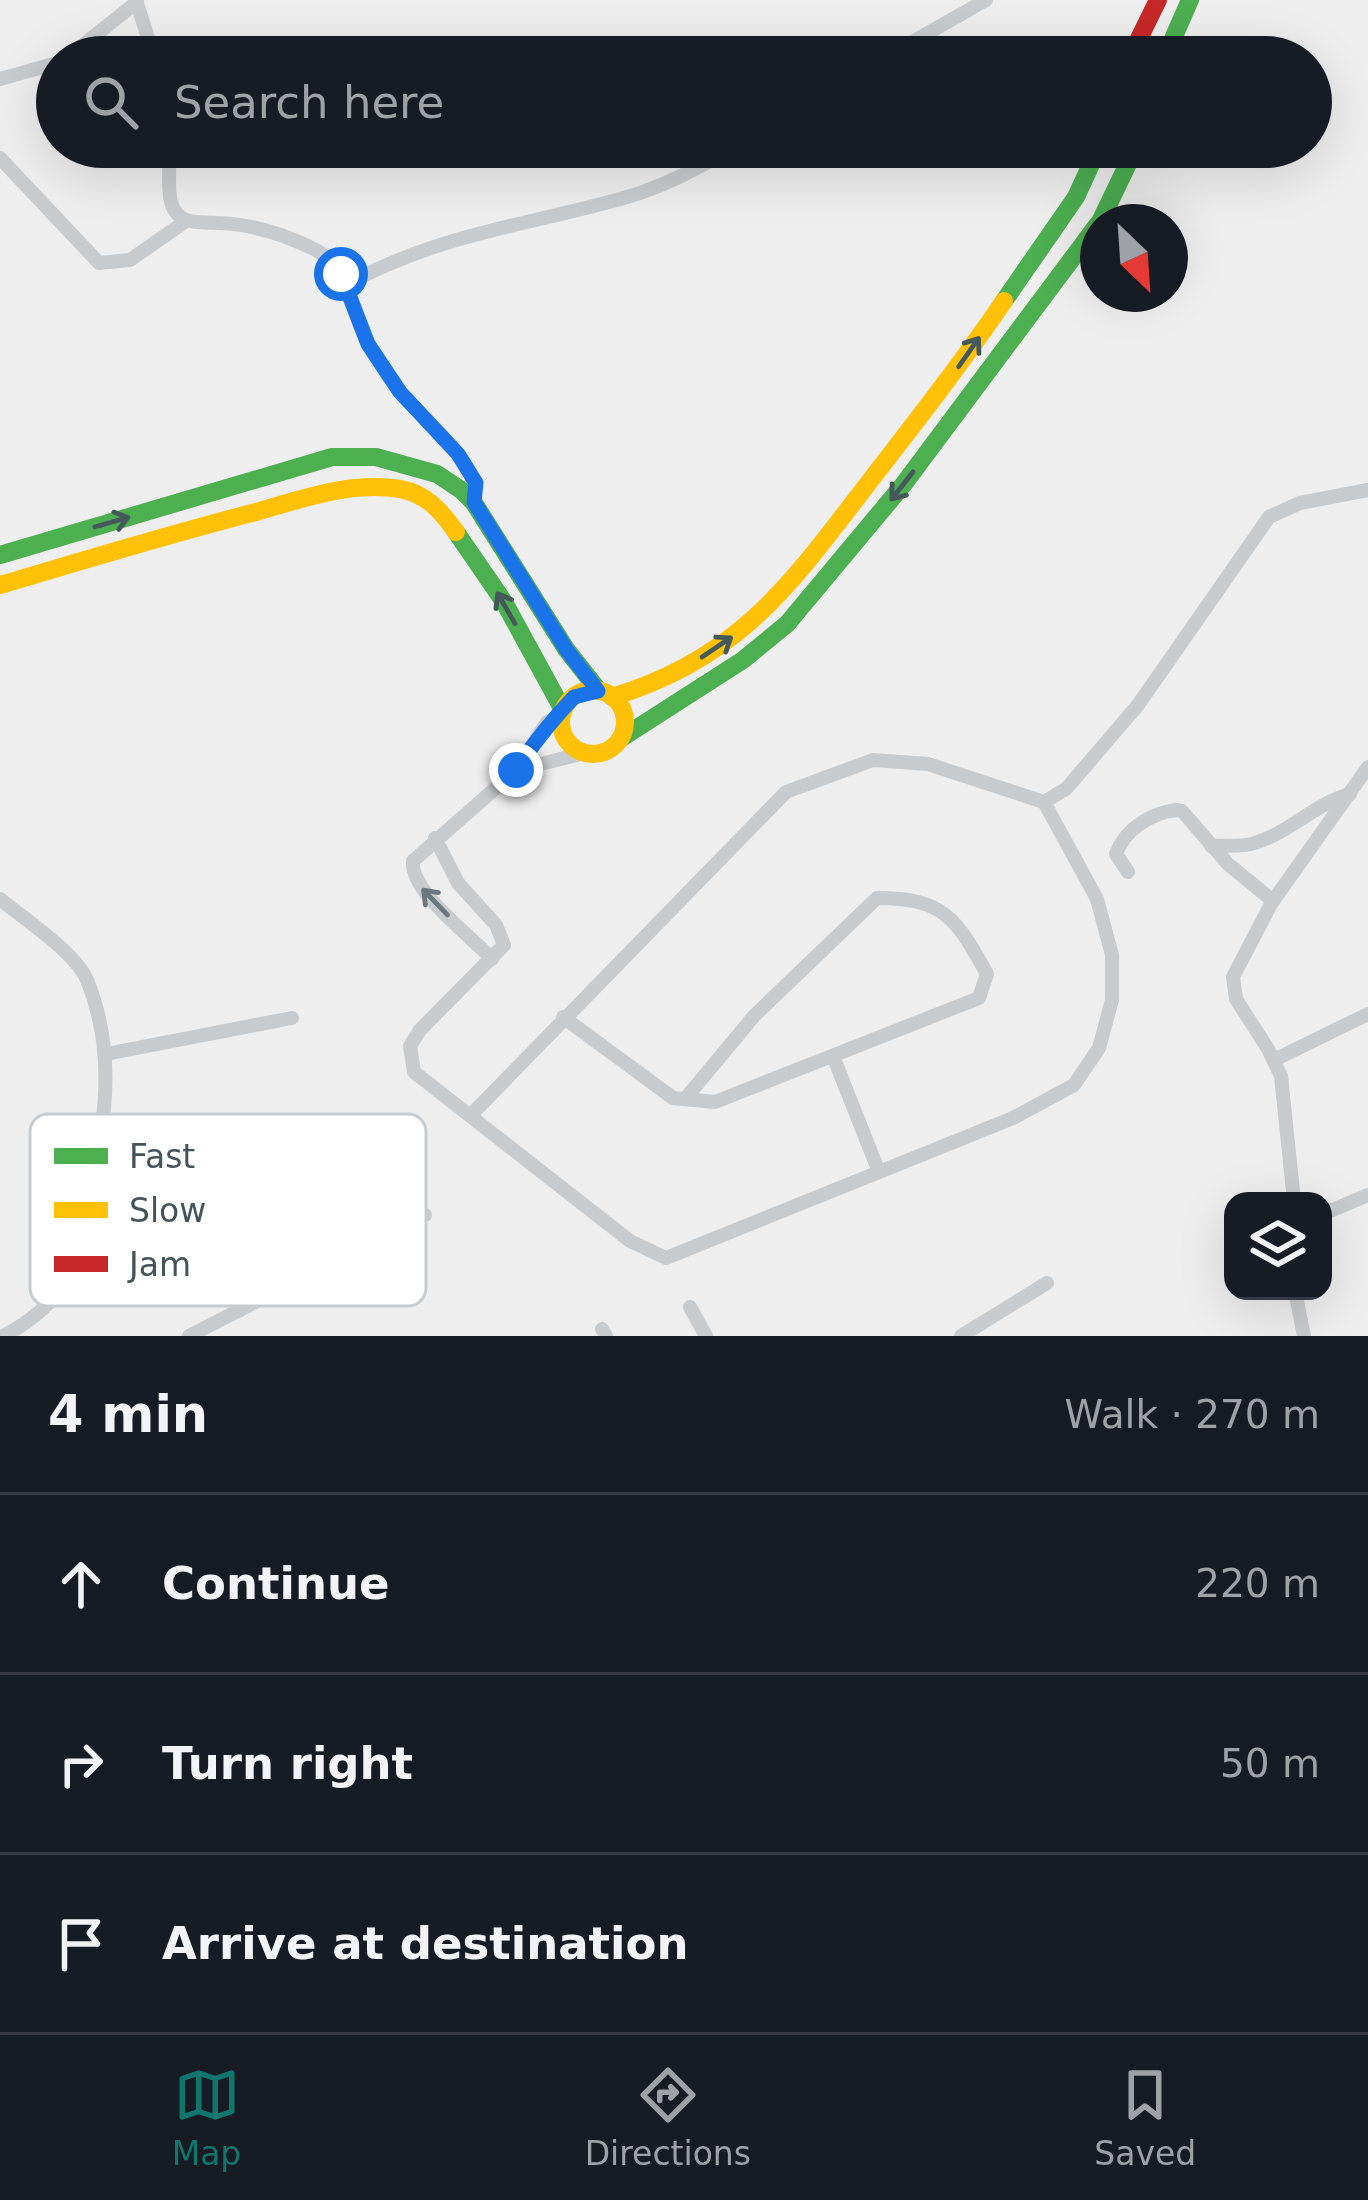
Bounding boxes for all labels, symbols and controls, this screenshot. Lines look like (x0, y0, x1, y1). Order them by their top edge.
search box (36, 36, 1332, 168)
icon: search (78, 69, 144, 135)
text: Search here (174, 76, 444, 129)
north arrow (1080, 204, 1188, 312)
route start (314, 247, 368, 301)
one-way arrow (955, 336, 981, 369)
one-way arrow (889, 469, 916, 501)
one-way arrow (92, 510, 130, 532)
one-way arrow (494, 592, 517, 627)
one-way arrow (699, 634, 733, 659)
route end (489, 743, 543, 797)
one-way arrow (421, 888, 449, 917)
legend (30, 1114, 426, 1306)
text: Fast (129, 1137, 195, 1176)
text: Slow (129, 1191, 206, 1230)
map controls (1224, 1192, 1332, 1300)
button: layers (1224, 1192, 1332, 1300)
text: Jam (127, 1245, 191, 1284)
text: 4 min (48, 1385, 208, 1444)
text: Walk · 270 m (1065, 1392, 1320, 1437)
icon: ahead (48, 1551, 114, 1617)
text: Continue (162, 1557, 390, 1610)
text: 220 m (1195, 1561, 1320, 1606)
icon: right (48, 1731, 114, 1797)
text: Turn right (162, 1737, 413, 1790)
text: 50 m (1220, 1741, 1320, 1786)
icon: arrive (48, 1911, 114, 1977)
text: Arrive at destination (162, 1917, 688, 1970)
tab: Map (172, 2062, 241, 2173)
tab: Directions (585, 2062, 751, 2173)
tab: Saved (1094, 2062, 1196, 2173)

